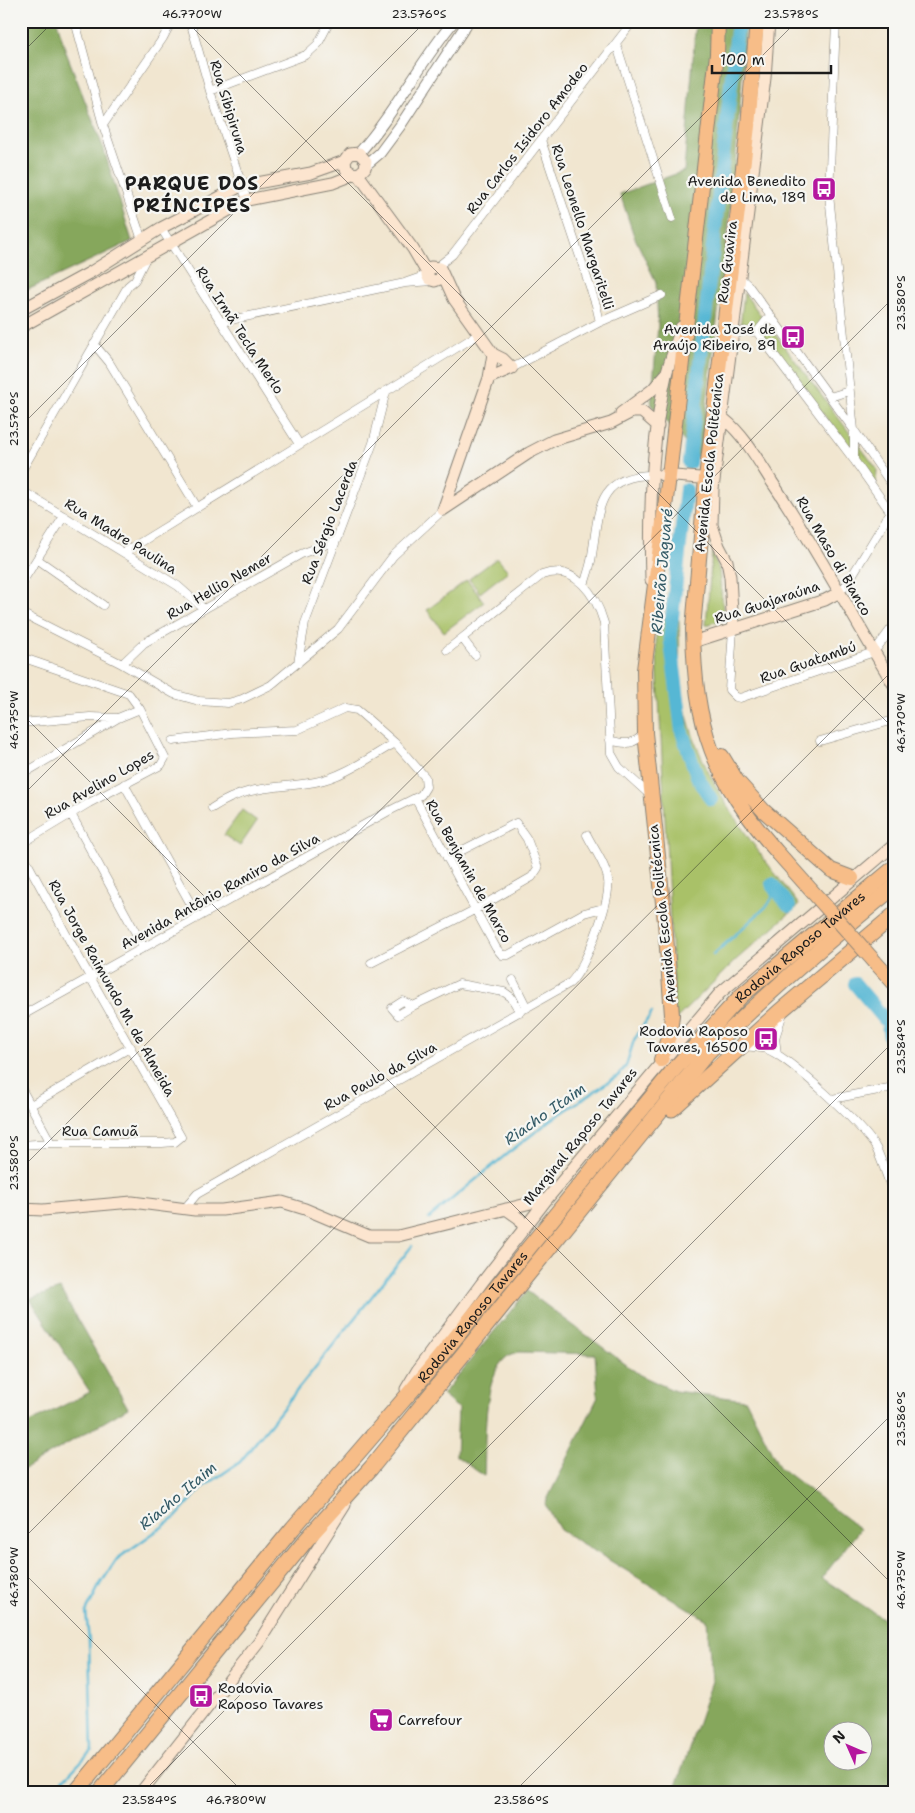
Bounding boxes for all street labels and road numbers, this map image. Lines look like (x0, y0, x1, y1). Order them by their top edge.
street label: Rua Sibipiruna (206, 58, 252, 156)
street label: Rua Carlos Isidoro Amodeo (462, 59, 592, 217)
street label: Rua Leonello Margaritelli (548, 142, 618, 312)
street label: Rua Guavira (713, 219, 741, 304)
street label: Rua Irmã Tecla Merlo (192, 263, 288, 397)
street label: Avenida Escola Politécnica (691, 372, 727, 553)
street label: Rua Sérgio Lacerda (297, 457, 361, 587)
street label: Rua Maso di Bianco (792, 493, 876, 619)
street label: Rua Madre Paulina (61, 494, 181, 578)
street label: Rua Hellio Nemer (163, 548, 275, 623)
street label: Rua Guajaraúna (712, 576, 822, 627)
street label: Rua Guatambú (757, 637, 859, 687)
street label: Rua Avelino Lopes (41, 745, 157, 823)
street label: Rua Benjamin de Marco (422, 796, 516, 946)
street label: Avenida Escola Politécnica (644, 823, 680, 1004)
street label: Avenida Antônio Ramiro da Silva (118, 829, 323, 953)
street label: Rua Jorge Raimundo M. de Almeida (45, 876, 179, 1100)
street label: Rodovia Raposo Tavares (730, 887, 869, 1006)
street label: Rua Paulo da Silva (321, 1037, 440, 1114)
street label: Marginal Raposo Tavares (519, 1064, 641, 1208)
street label: Rua Camuã (62, 1122, 139, 1140)
street label: Rodovia Raposo Tavares (413, 1247, 532, 1386)

